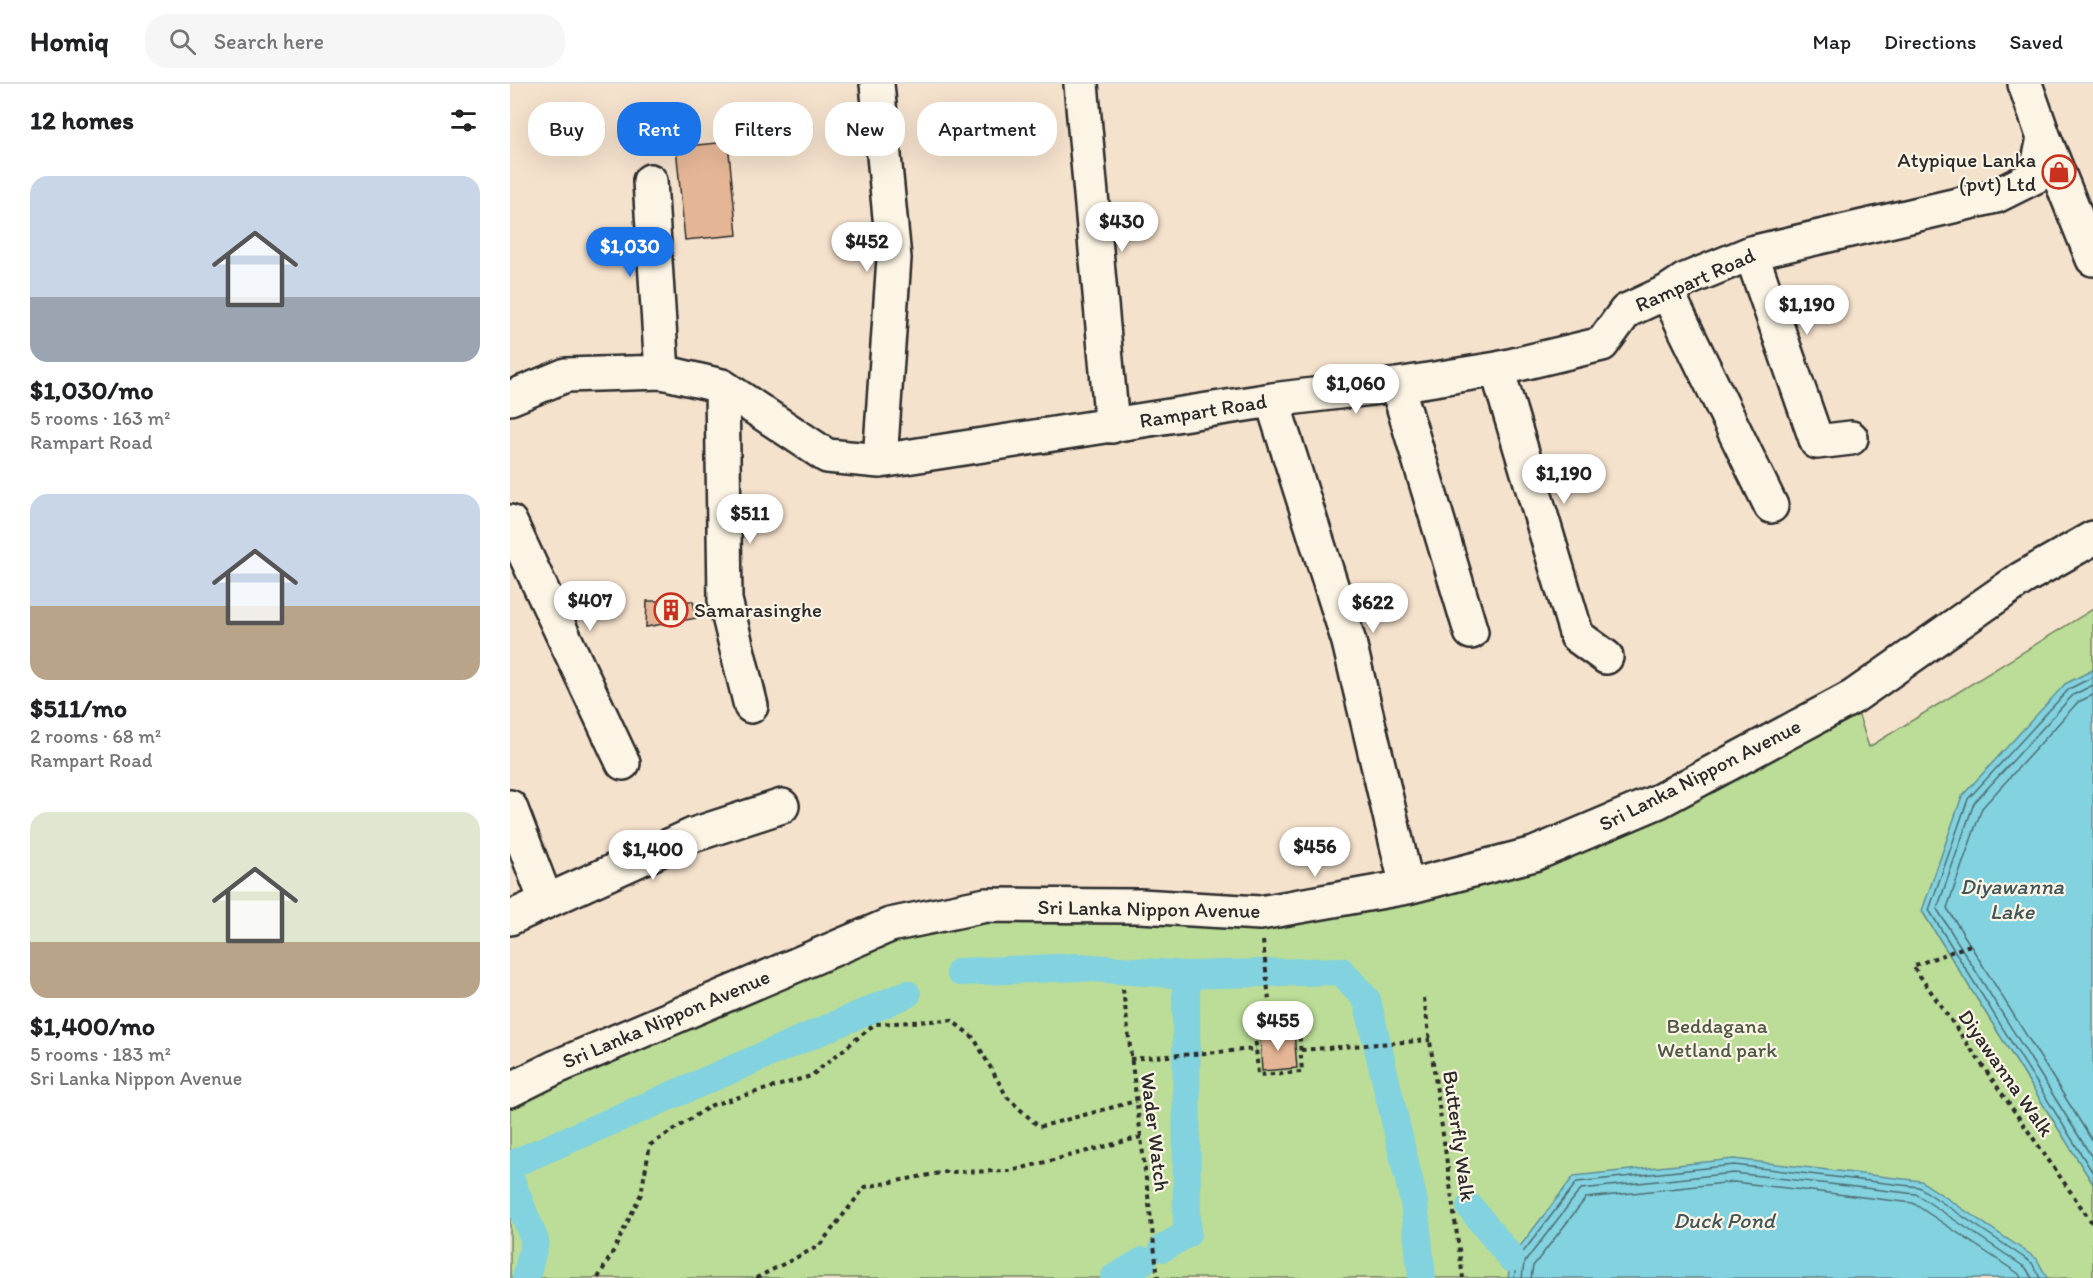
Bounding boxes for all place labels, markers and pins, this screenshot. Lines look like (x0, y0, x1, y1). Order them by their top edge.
place label: Atypique Lanka (pvt) Ltd (1897, 147, 2036, 196)
shop icon: Atypique Lanka (pvt) Ltd (2041, 154, 2077, 190)
pin: $430 (1086, 202, 1158, 253)
pin: $452 (831, 222, 903, 273)
pin: $1,030 (581, 227, 679, 278)
pin: $1,190 (1758, 285, 1856, 336)
pin: $1,060 (1307, 364, 1405, 415)
pin: $1,190 (1515, 454, 1613, 505)
pin: $511 (714, 494, 786, 545)
pin: $407 (554, 581, 626, 632)
pin: $622 (1337, 583, 1409, 634)
building icon: Samarasinghe (653, 592, 689, 628)
place label: Samarasinghe (694, 597, 822, 622)
pin: $456 (1279, 827, 1351, 878)
pin: $1,400 (604, 830, 702, 881)
pin: $455 (1242, 1001, 1314, 1052)

